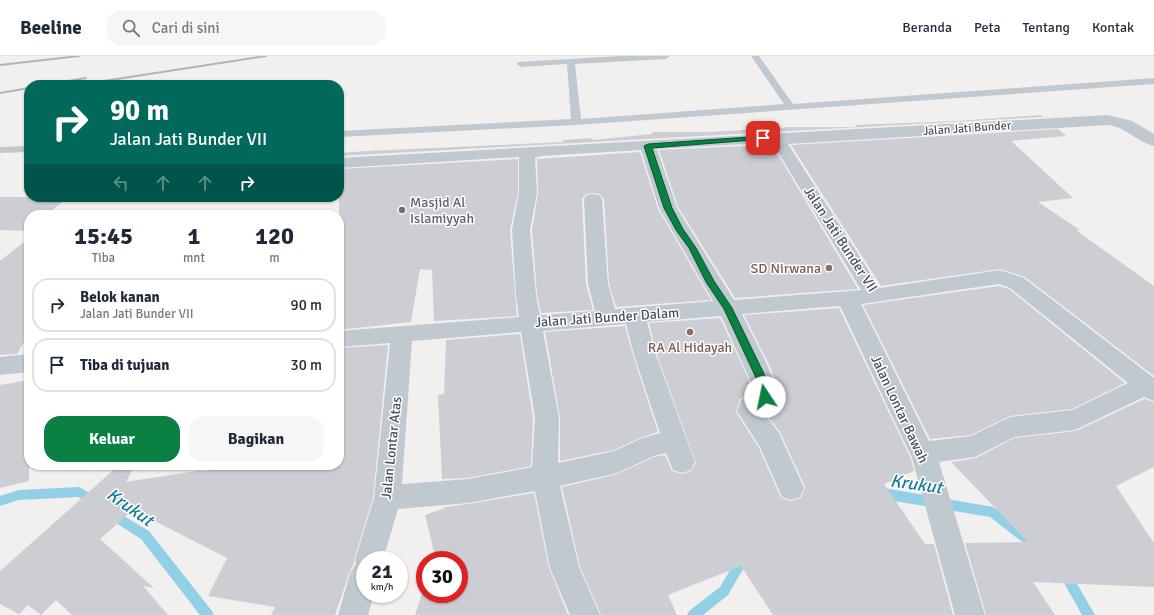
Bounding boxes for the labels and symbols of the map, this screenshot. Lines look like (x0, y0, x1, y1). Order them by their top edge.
street label: Jalan Jati Bunder (922, 118, 1012, 139)
pin (746, 121, 780, 155)
street label: Jalan Jati Bunder VII (800, 183, 881, 295)
place label: Masjid Al Islamiyyah (410, 194, 474, 227)
marker: Masjid Al Islamiyyah (397, 205, 407, 215)
place label: SD Nirwana (751, 260, 821, 277)
marker: SD Nirwana (824, 263, 834, 273)
street label: Jalan Jati Bunder Dalam (534, 304, 680, 331)
marker: RA Al Hidayah (685, 327, 695, 337)
place label: RA Al Hidayah (648, 339, 732, 356)
street label: Jalan Lontar Bawah (867, 353, 932, 466)
position arrow (744, 376, 786, 418)
street label: Jalan Lontar Atas (378, 396, 405, 500)
water label: Krukut (889, 469, 946, 499)
water label: Krukut (102, 483, 160, 532)
speed limit sign: 30 (416, 551, 468, 603)

